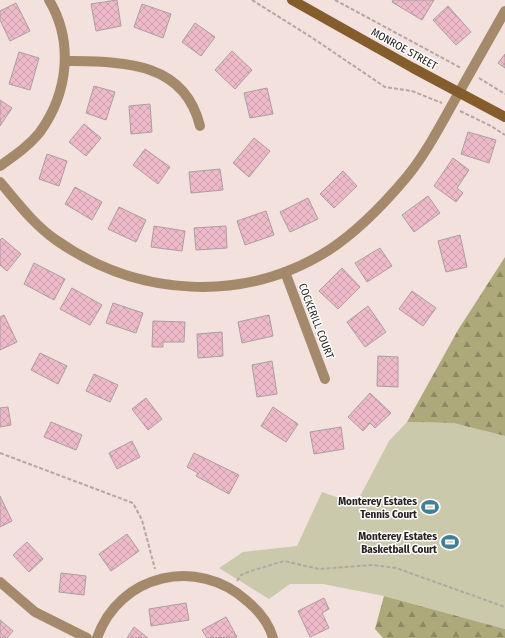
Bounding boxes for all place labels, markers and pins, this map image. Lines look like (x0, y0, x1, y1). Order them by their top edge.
place label: Monterey Estates Tennis Court (338, 495, 417, 521)
sports icon: Monterey Estates Tennis Court (420, 497, 440, 517)
place label: Monterey Estates Basketball Court (358, 530, 437, 556)
sports icon: Monterey Estates Basketball Court (440, 532, 460, 552)

